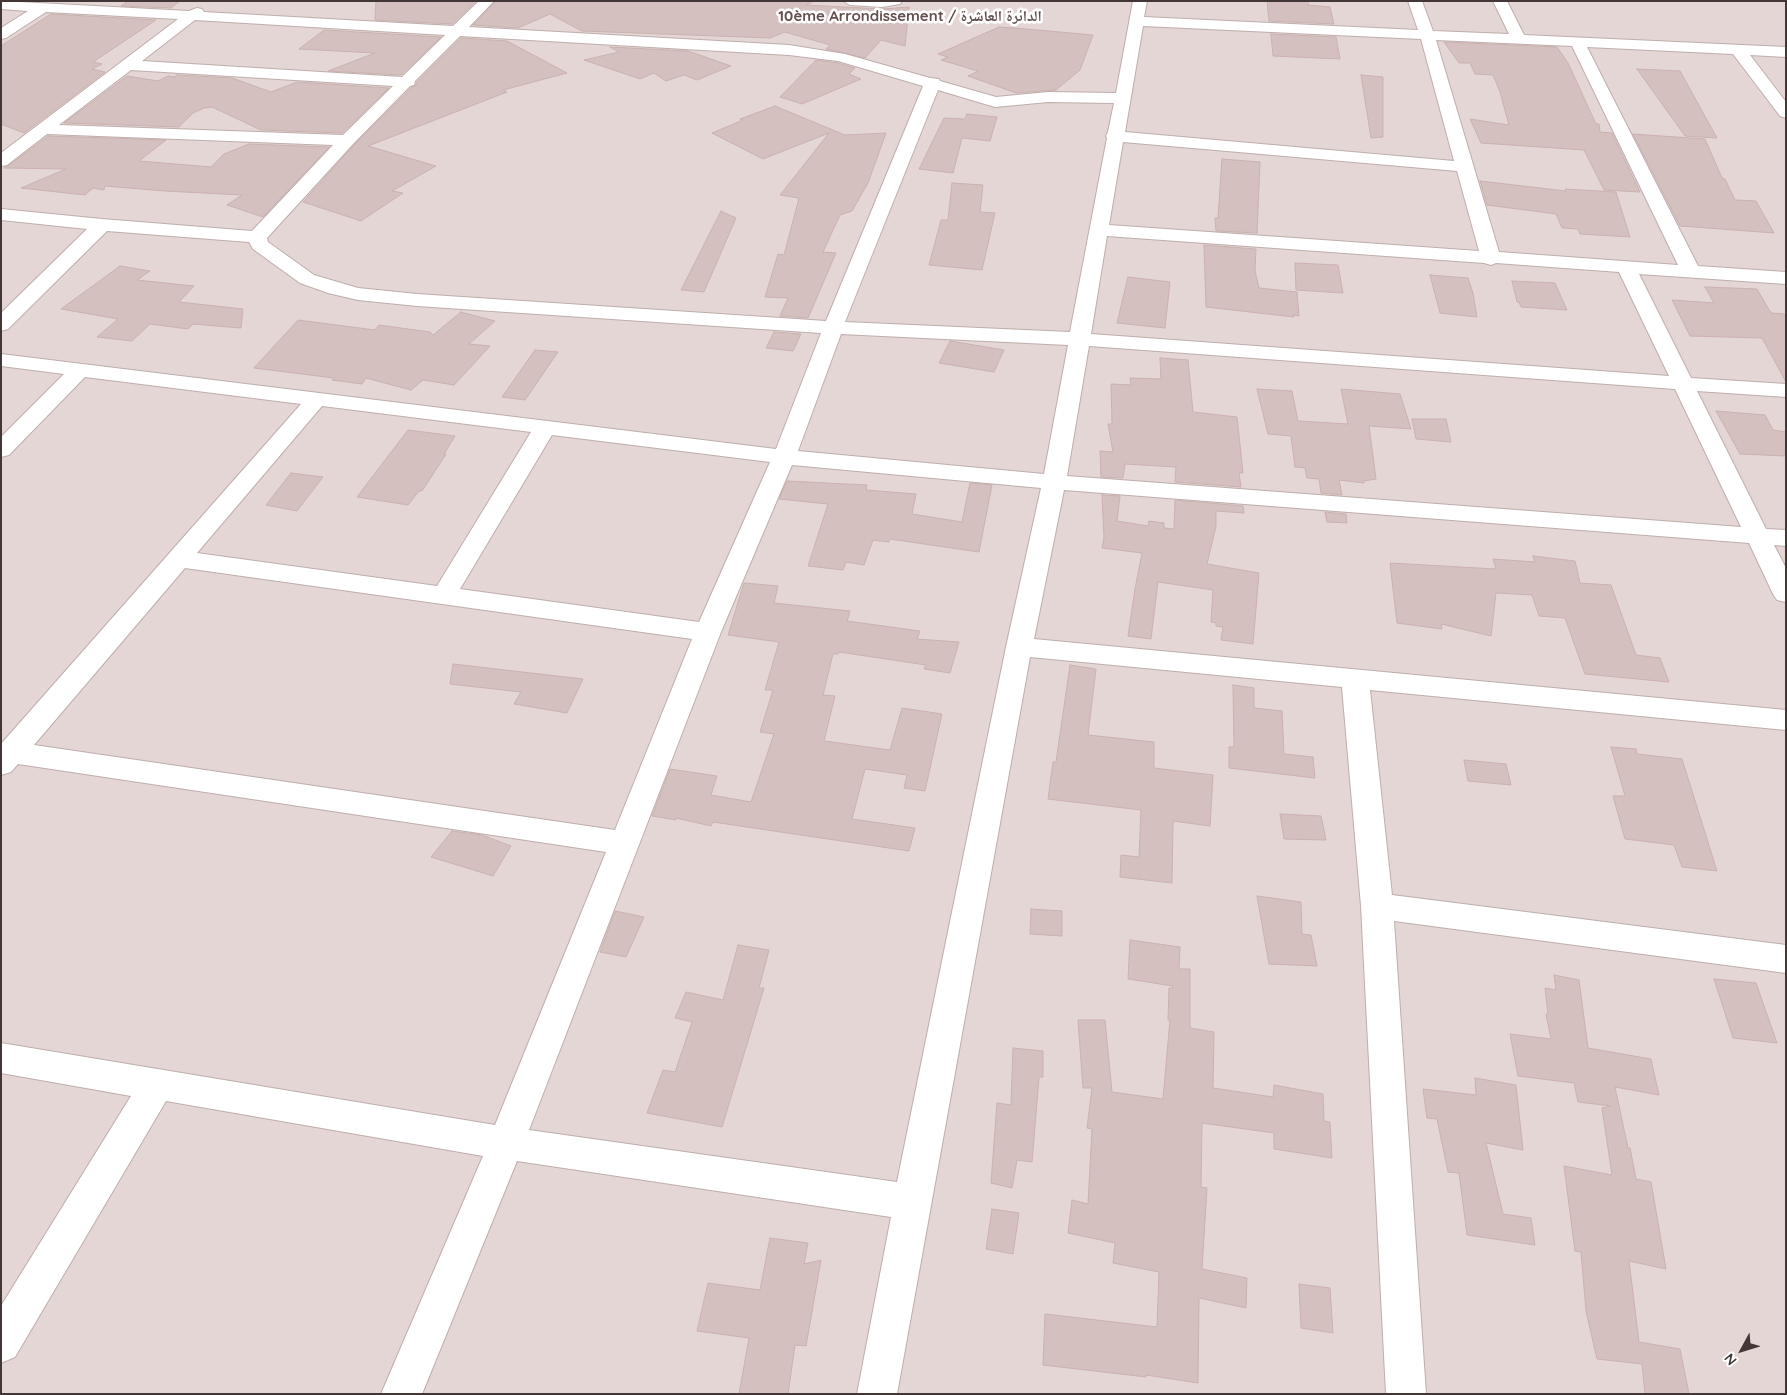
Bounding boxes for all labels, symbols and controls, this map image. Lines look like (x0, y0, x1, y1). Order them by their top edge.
district label: 10ème Arrondissement / الدائرة العاشرة (778, 7, 1042, 25)
north arrow (1717, 1325, 1767, 1375)
text: N (1720, 1350, 1741, 1369)

